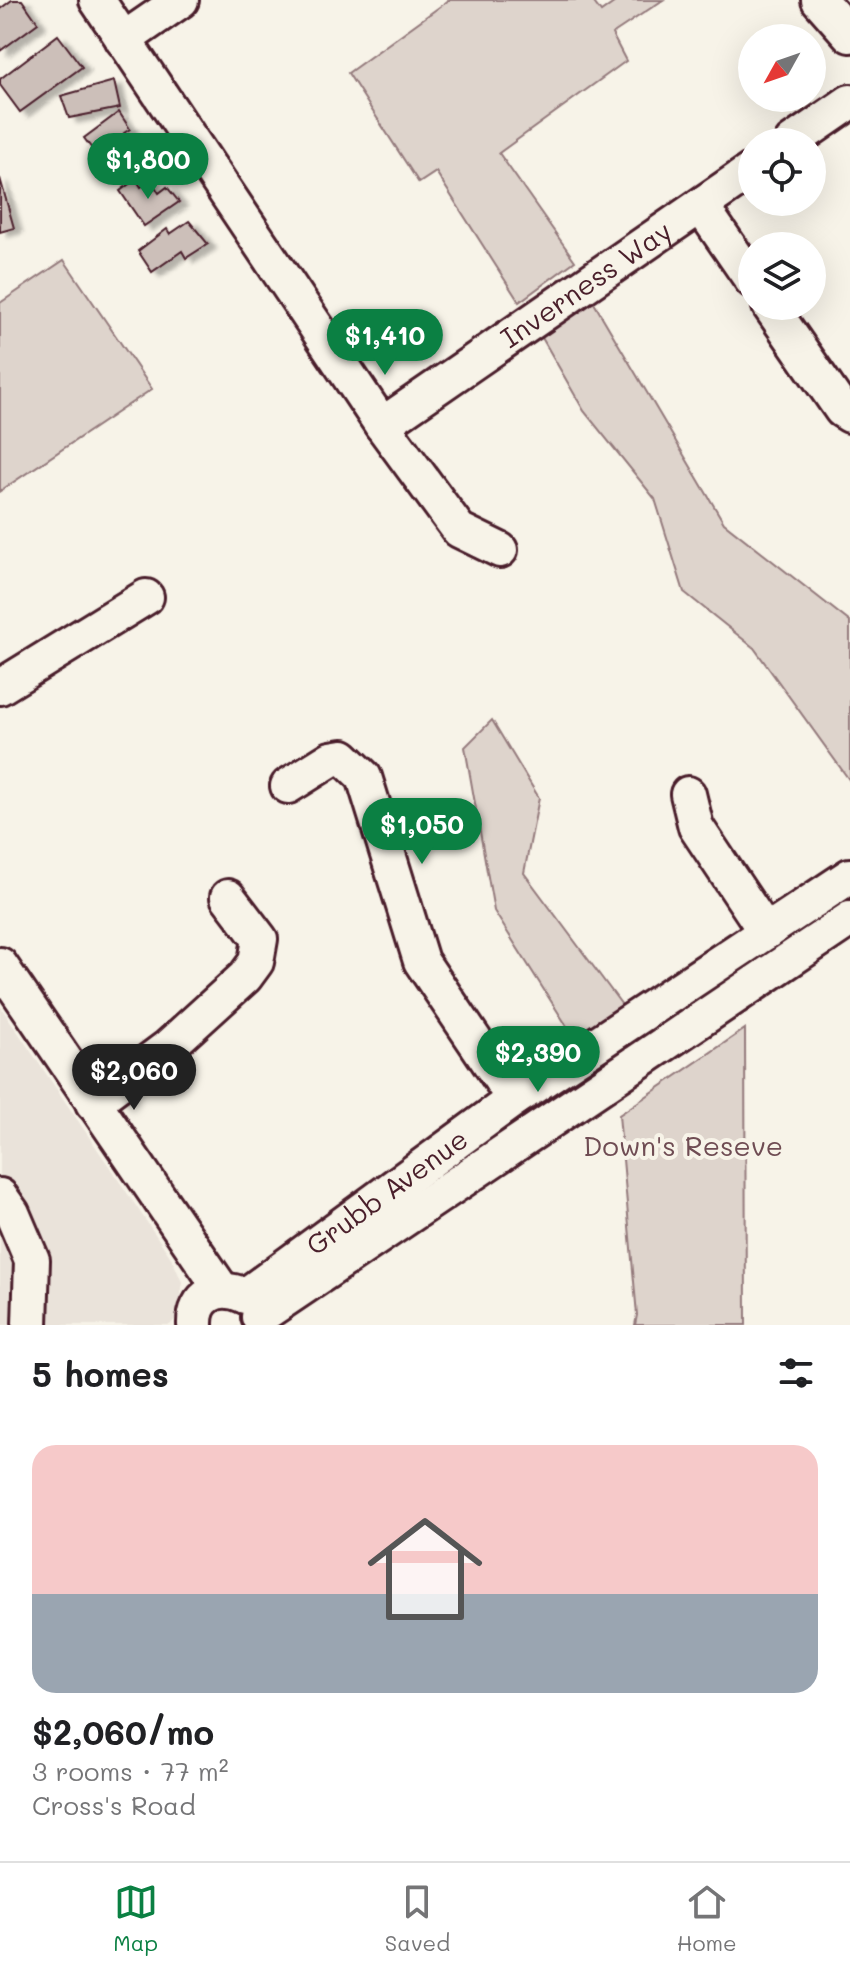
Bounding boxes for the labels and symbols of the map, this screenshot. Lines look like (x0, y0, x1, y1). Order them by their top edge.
north arrow (738, 24, 826, 112)
pin: $1,800 (83, 133, 213, 201)
street label: Inverness Way (493, 212, 678, 355)
pin: $1,410 (320, 309, 450, 377)
pin: $1,050 (357, 798, 487, 866)
pin: $2,390 (473, 1026, 603, 1094)
pin: $2,060 (69, 1044, 199, 1112)
street label: Grubb Avenue (298, 1120, 474, 1262)
park label: Down's Reseve (583, 1127, 783, 1163)

